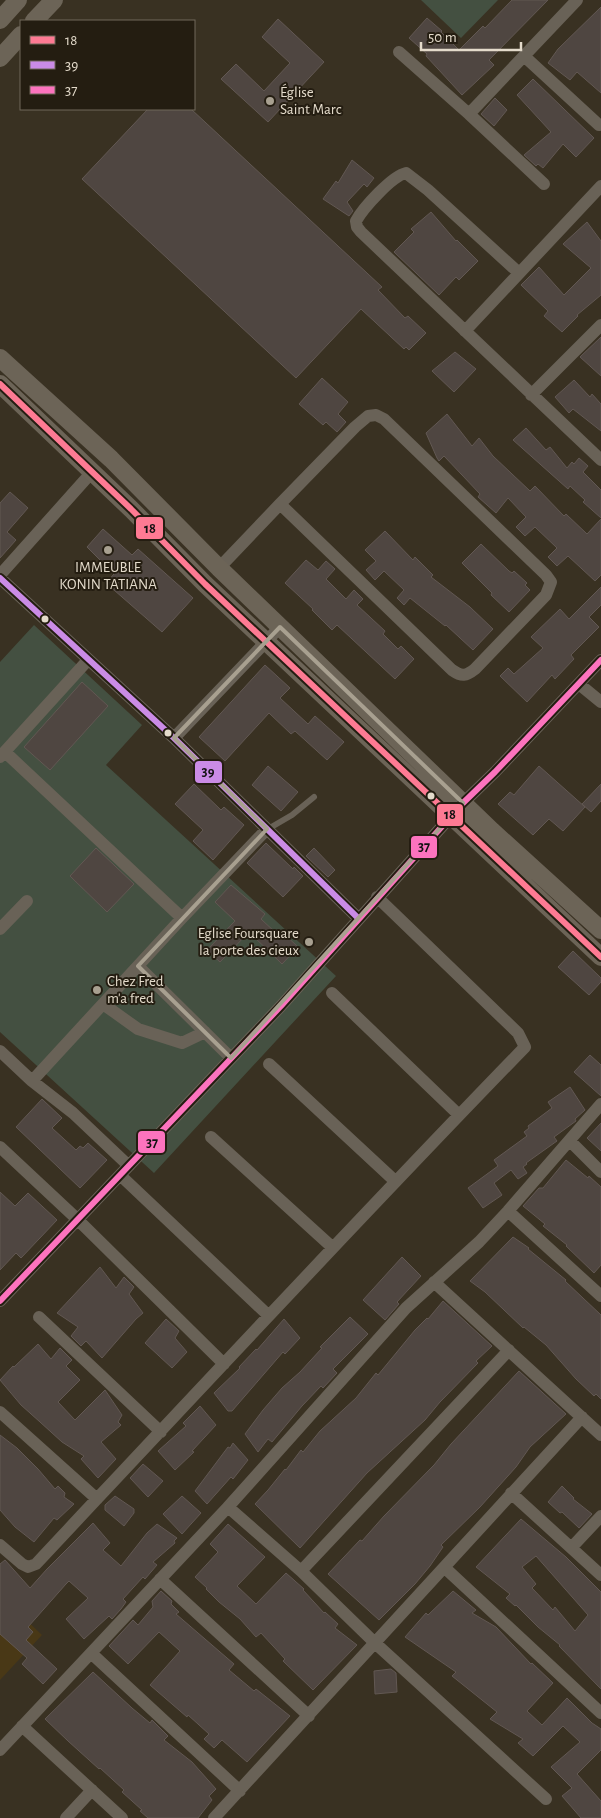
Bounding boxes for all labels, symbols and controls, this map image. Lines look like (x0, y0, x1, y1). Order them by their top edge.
legend (20, 20, 195, 110)
scale bar (421, 20, 521, 52)
text: 50 m (428, 30, 457, 45)
text: 18 (65, 33, 77, 48)
text: 39 (65, 58, 78, 73)
text: 37 (65, 83, 77, 98)
place label: Église Saint Marc (280, 83, 342, 117)
marker: Église Saint Marc (264, 95, 276, 107)
line badge: 18 (135, 516, 164, 540)
text: 18 (144, 522, 156, 536)
marker: IMMEUBLE KONIN TATIANA (102, 544, 114, 556)
place label: IMMEUBLE KONIN TATIANA (59, 560, 157, 592)
unlabelled marker (40, 614, 50, 624)
unlabelled marker (163, 728, 173, 738)
line badge: 39 (194, 760, 223, 784)
text: 39 (202, 765, 215, 779)
unlabelled marker (426, 791, 436, 801)
line badge: 18 (436, 803, 464, 827)
text: 18 (444, 808, 456, 822)
line badge: 37 (410, 835, 438, 859)
text: 37 (418, 840, 430, 854)
place label: Eglise Foursquare la porte des cieux (198, 926, 299, 958)
marker: Eglise Foursquare la porte des cieux (303, 936, 315, 948)
place label: Chez Fred m'a fred (107, 974, 164, 1006)
marker: Chez Fred m'a fred (91, 984, 103, 996)
line badge: 37 (137, 1130, 166, 1154)
text: 37 (146, 1136, 158, 1150)

